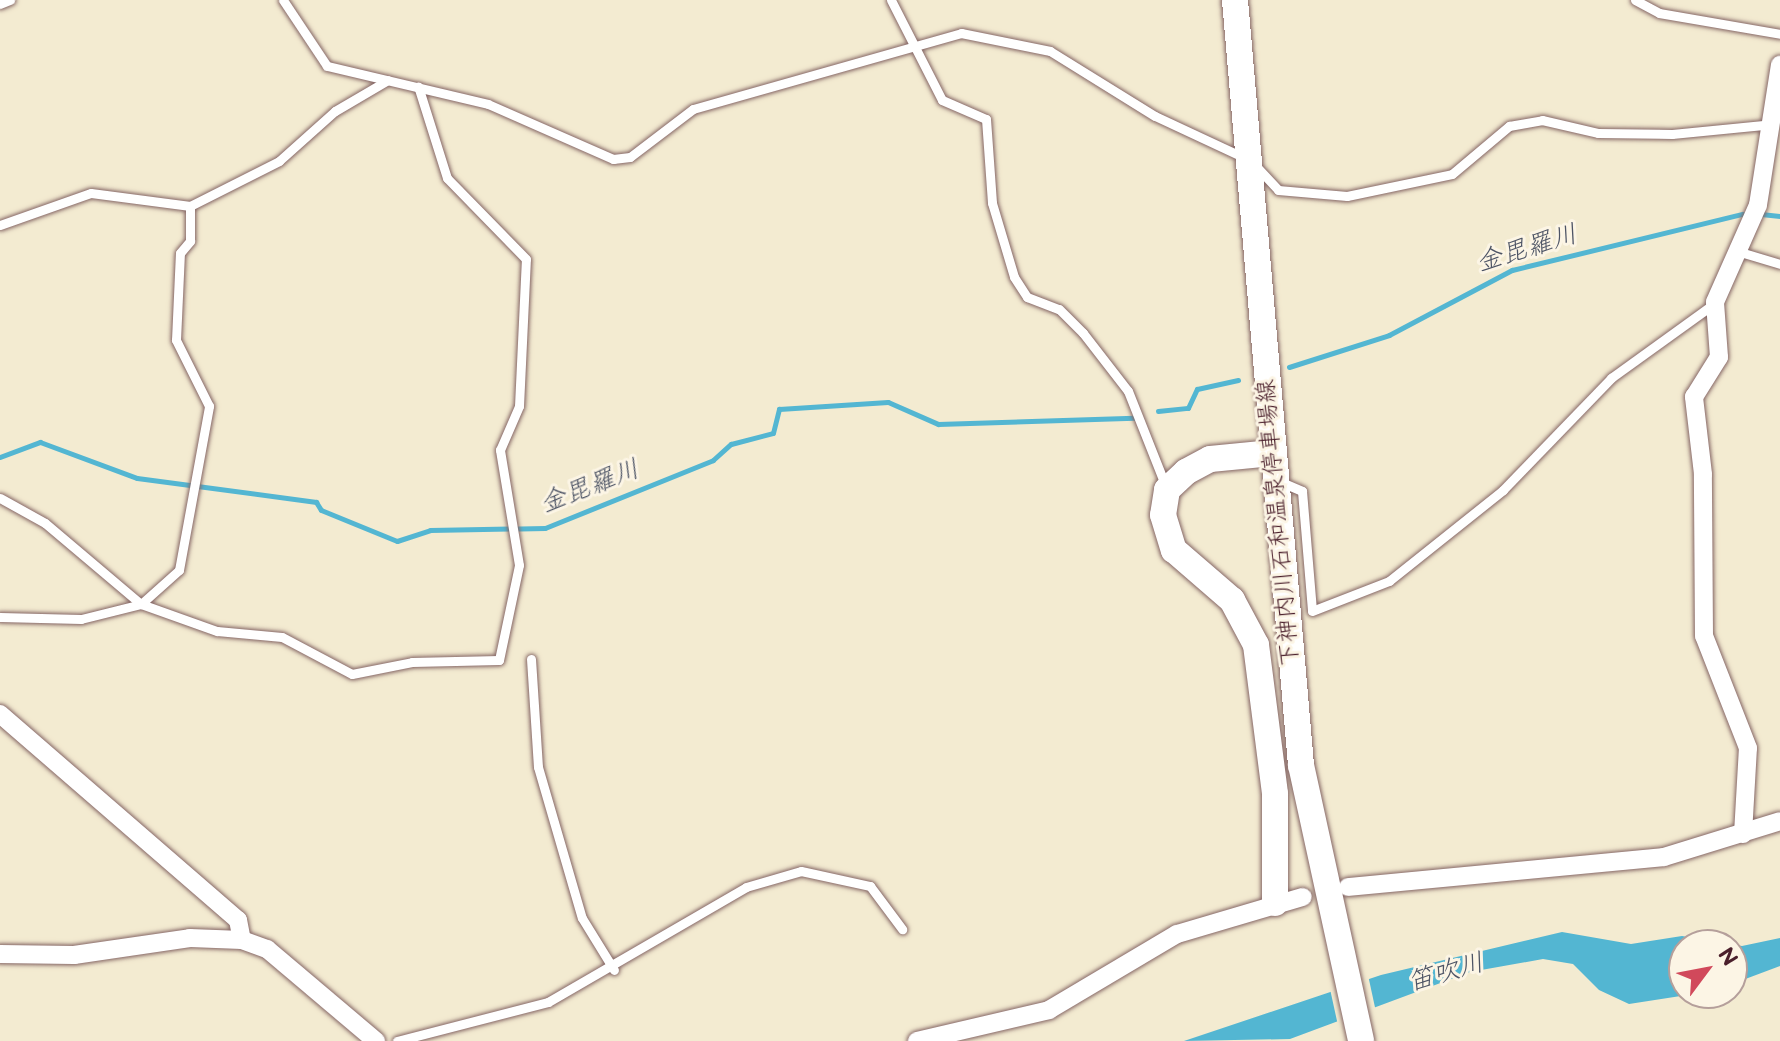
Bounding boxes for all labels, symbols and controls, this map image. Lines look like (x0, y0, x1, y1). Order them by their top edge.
water label: 金毘羅川 (1473, 219, 1581, 279)
street label: 下神内川石和温泉停車場線 (1251, 378, 1305, 668)
water label: 金毘羅川 (536, 454, 644, 520)
north arrow (1668, 929, 1748, 1009)
text: N (1711, 943, 1743, 971)
water label: 笛吹川 (1404, 947, 1488, 999)

